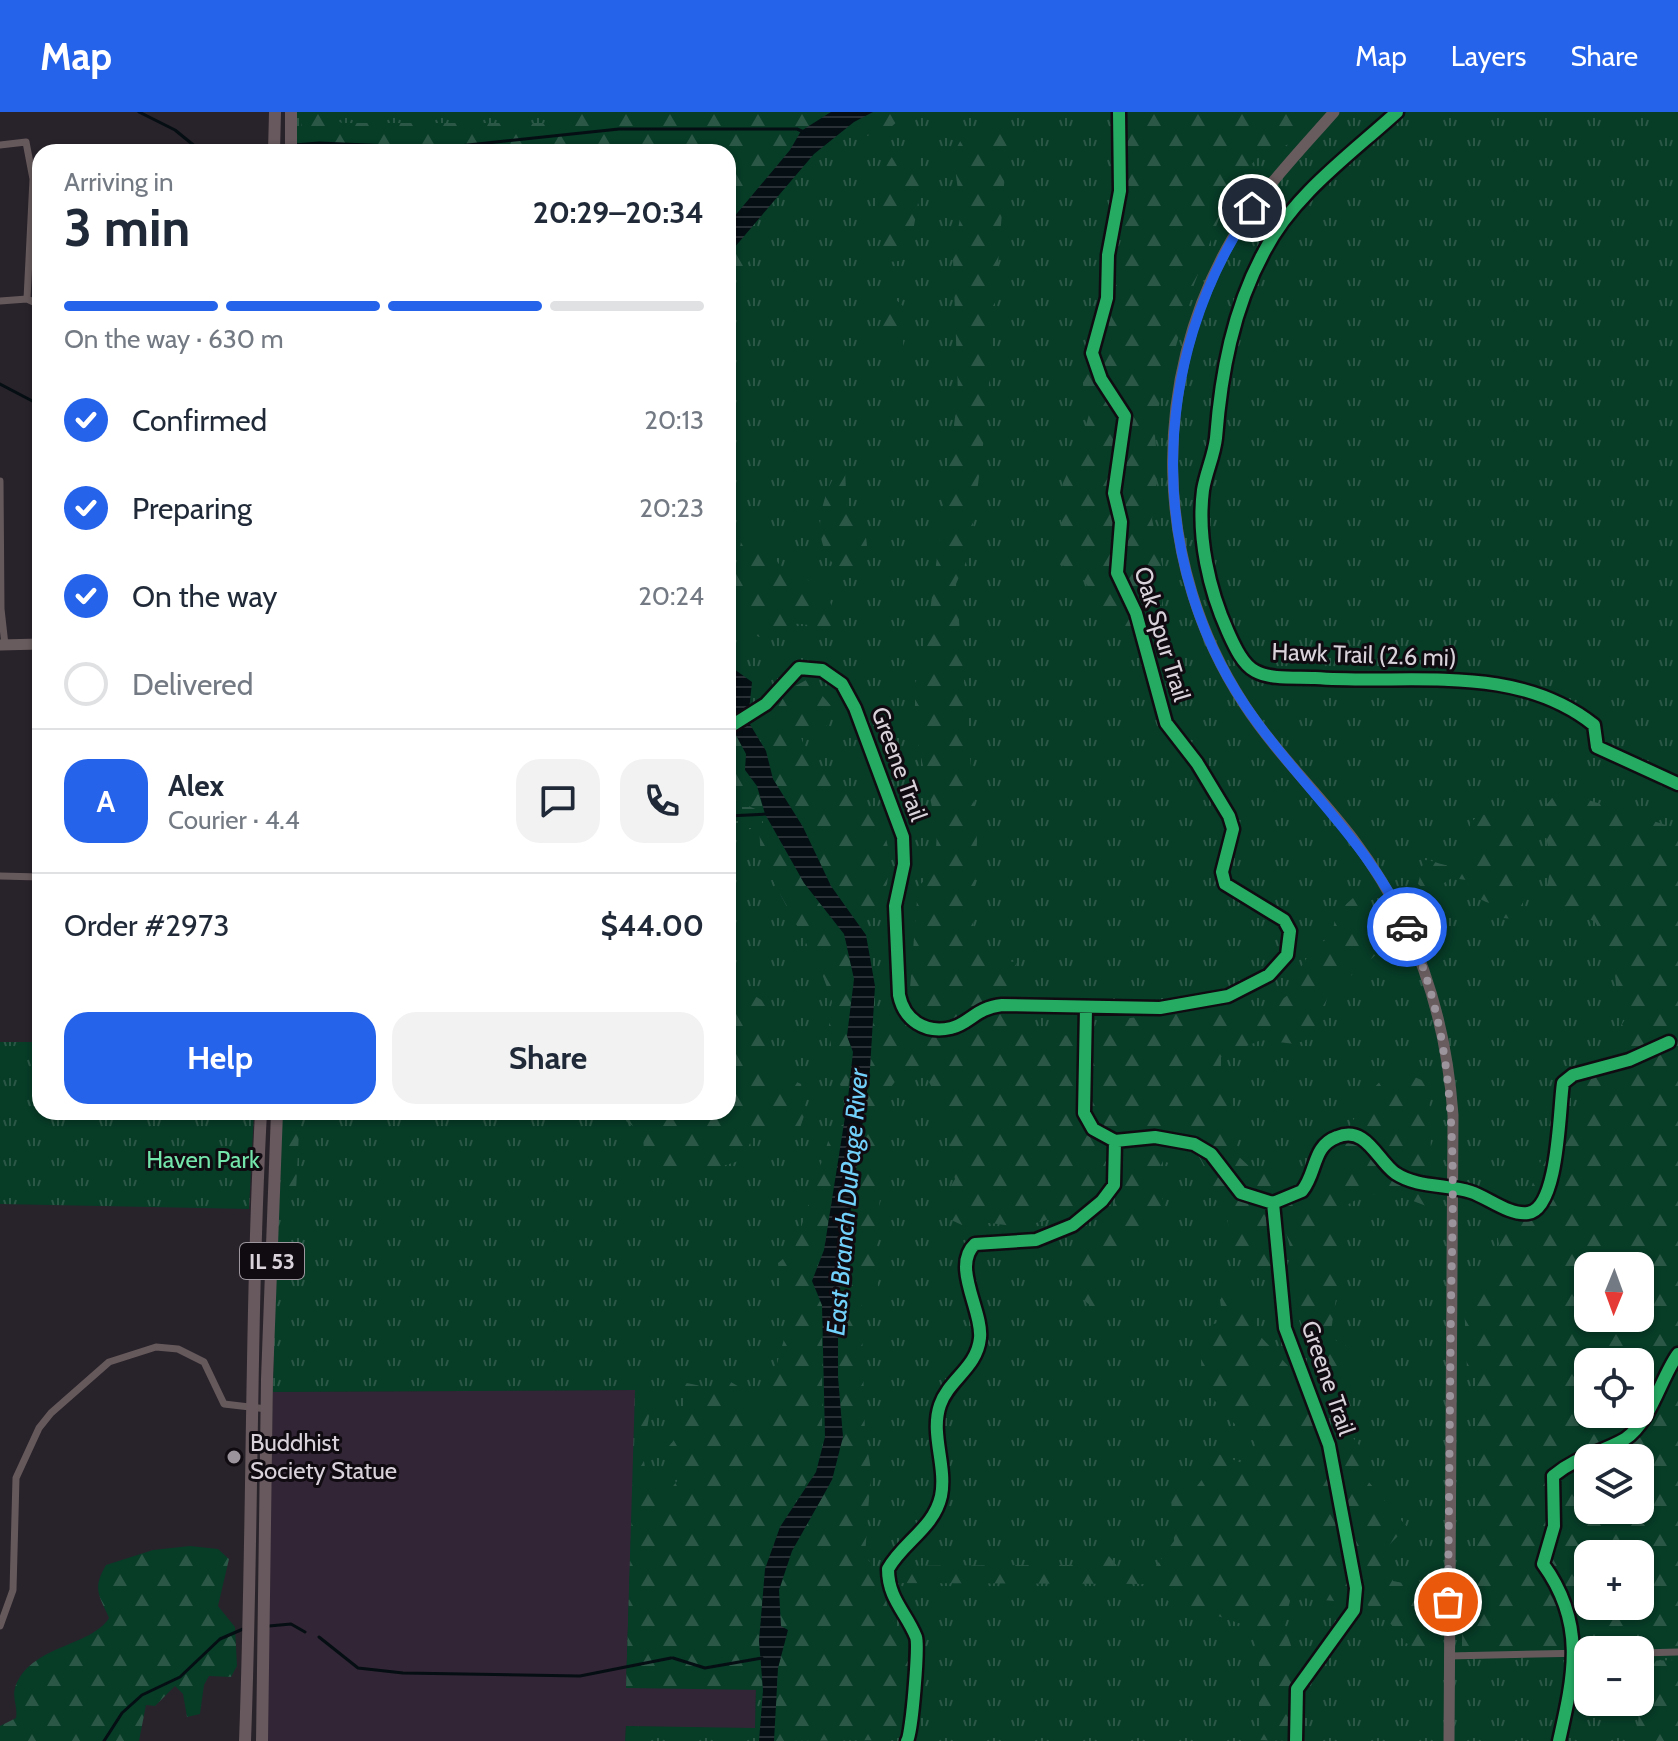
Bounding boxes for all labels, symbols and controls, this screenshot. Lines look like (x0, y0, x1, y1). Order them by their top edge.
text: Map (40, 33, 112, 80)
text: Map (1355, 39, 1407, 73)
text: Layers (1451, 39, 1526, 73)
text: Share (1570, 39, 1638, 73)
text: Arriving in (64, 166, 174, 198)
pin (1218, 174, 1286, 242)
icon: home (1230, 186, 1274, 230)
text: 20:29–20:34 (533, 194, 704, 231)
text: 3 min (64, 196, 190, 259)
text: On the way · 630 m (64, 323, 284, 355)
icon: check (64, 398, 108, 442)
text: Confirmed (132, 402, 267, 439)
text: 20:13 (644, 404, 704, 436)
icon: check (64, 486, 108, 530)
text: Preparing (132, 490, 252, 527)
text: 20:23 (639, 492, 704, 524)
street label: Oak Spur Trail (1128, 563, 1197, 705)
icon: check (64, 574, 108, 618)
text: On the way (132, 578, 277, 615)
text: 20:24 (638, 580, 704, 612)
street label: Hawk Trail (2.6 mi) (1271, 637, 1457, 672)
text: Delivered (132, 666, 253, 703)
street label: Greene Trail (865, 703, 934, 825)
button: chat (516, 759, 600, 843)
button: phone (620, 759, 704, 843)
text: Alex (168, 767, 224, 804)
text: A (97, 783, 115, 820)
text: Courier · 4.4 (168, 804, 300, 836)
courier (1367, 887, 1447, 967)
icon: car (1385, 905, 1429, 949)
text: Order #2973 (64, 907, 229, 944)
text: $44.00 (601, 907, 704, 944)
button: Help (64, 1012, 376, 1104)
button: Share (392, 1012, 704, 1104)
water label: East Branch DuPage River (819, 1066, 875, 1337)
park label: Haven Park (146, 1145, 260, 1174)
road number: IL 53 (240, 1243, 304, 1279)
north arrow (1574, 1252, 1654, 1332)
map controls (1574, 1252, 1654, 1716)
street label: Greene Trail (1295, 1317, 1362, 1439)
button: locate (1574, 1348, 1654, 1428)
place label: Buddhist Society Statue (250, 1428, 397, 1485)
button: layers (1574, 1444, 1654, 1524)
marker: Buddhist Society Statue (225, 1448, 243, 1466)
button: + (1574, 1540, 1654, 1620)
pin (1414, 1568, 1482, 1636)
icon: bag (1426, 1580, 1470, 1624)
button: − (1574, 1636, 1654, 1716)

